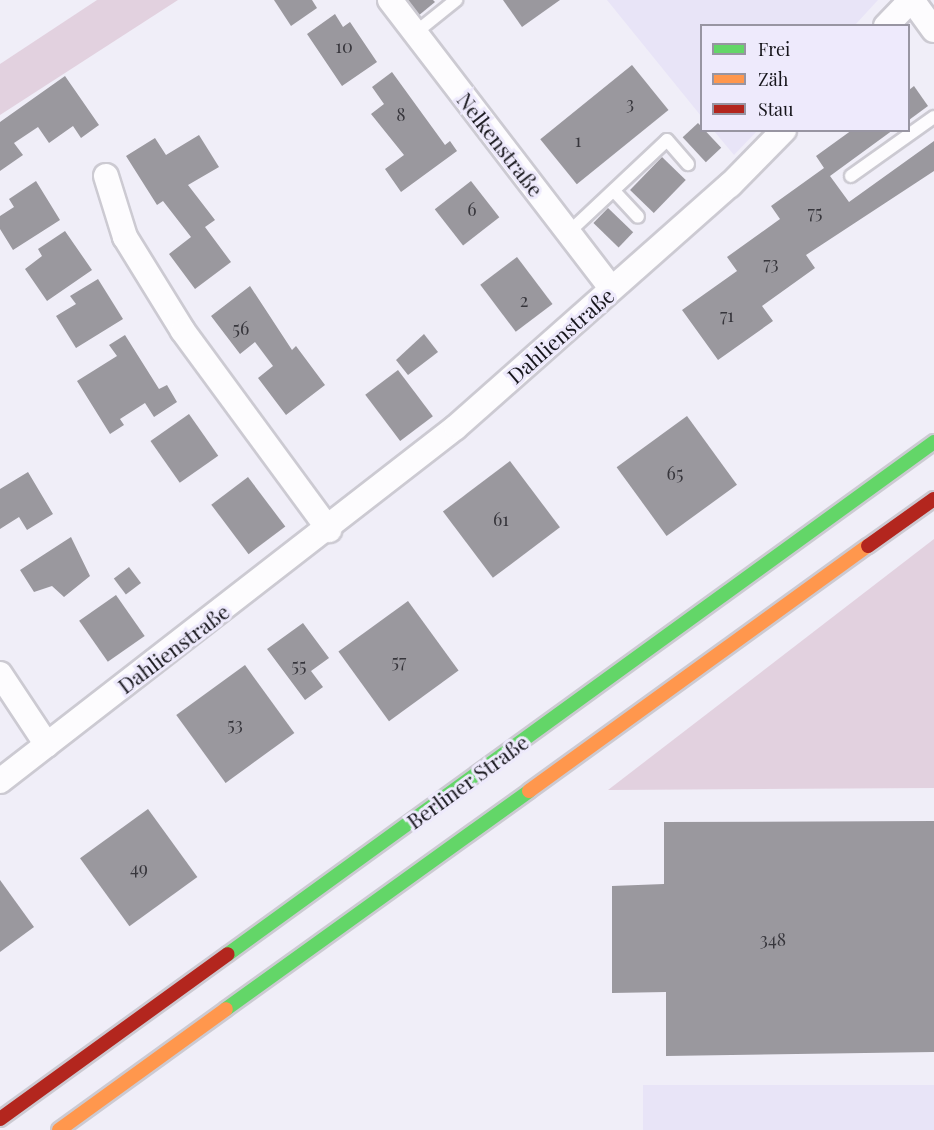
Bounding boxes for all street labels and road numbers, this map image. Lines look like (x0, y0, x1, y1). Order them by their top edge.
street label: Nelkenstraße (453, 87, 549, 201)
street label: Dahlienstraße (502, 282, 618, 388)
street label: Dahlienstraße (112, 598, 234, 698)
street label: Berliner Straße (401, 728, 533, 834)

